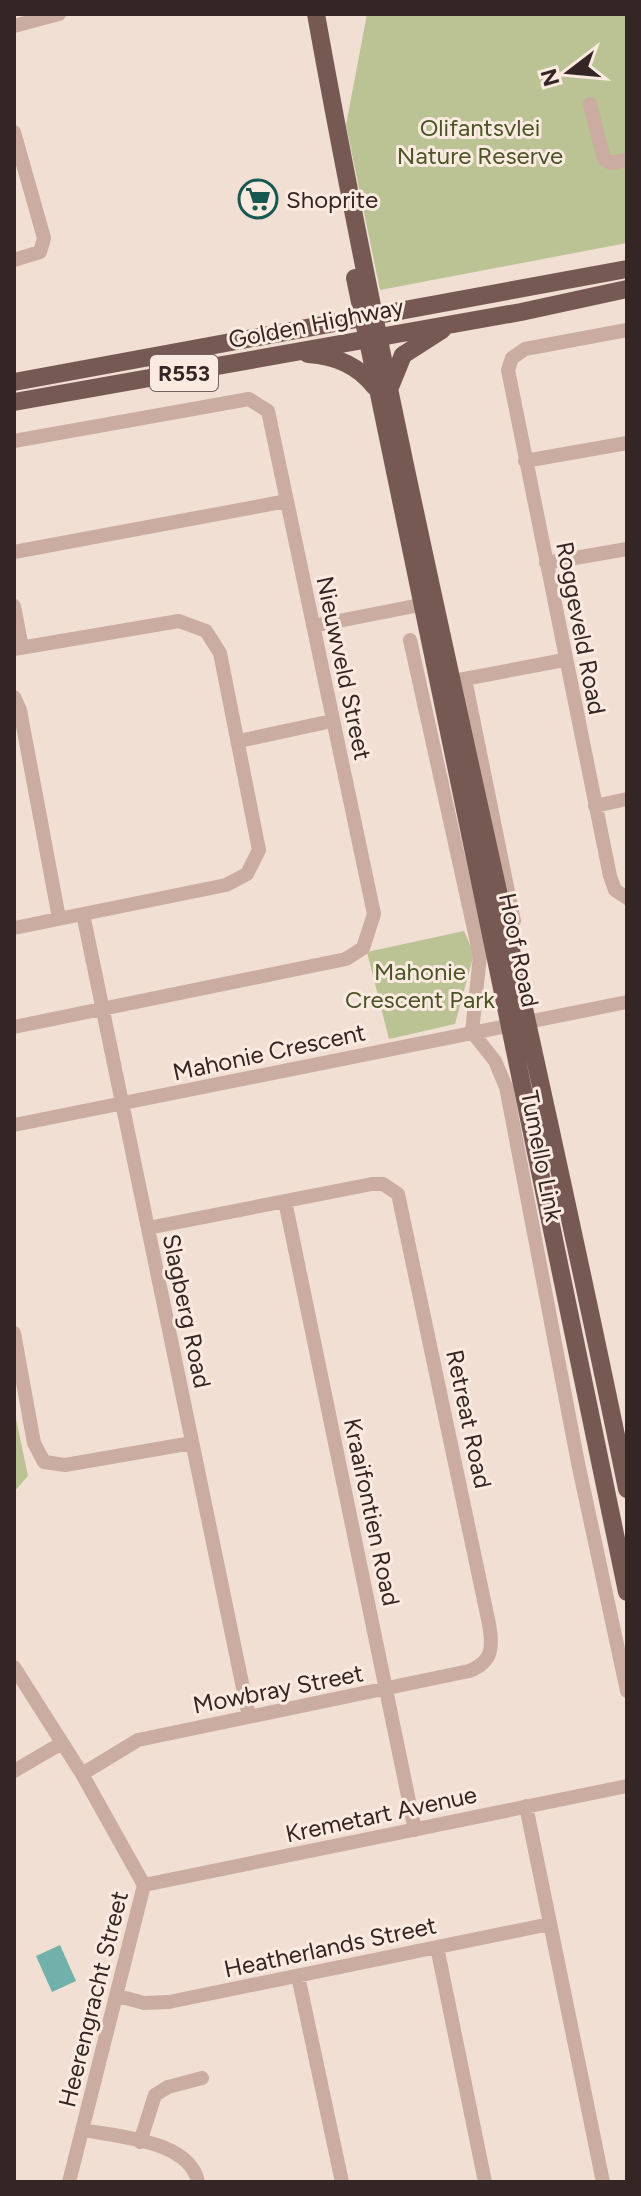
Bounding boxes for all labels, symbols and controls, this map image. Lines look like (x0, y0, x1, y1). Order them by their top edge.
north arrow (529, 32, 609, 112)
text: N (535, 65, 566, 89)
park label: Olifantsvlei Nature Reserve (397, 113, 563, 170)
supermarket icon: Shoprite (237, 178, 279, 220)
place label: Shoprite (286, 185, 378, 214)
street label: Golden Highway (226, 292, 407, 354)
road number: R553 (150, 355, 218, 391)
street label: Roggeveld Road (550, 539, 612, 717)
street label: Nieuwveld Street (310, 573, 378, 763)
street label: Hoof Road (493, 890, 545, 1010)
park label: Mahonie Crescent Park (345, 957, 495, 1014)
street label: Mahonie Crescent (170, 1017, 368, 1087)
street label: Tumello Link (515, 1088, 569, 1224)
street label: Slagberg Road (157, 1231, 217, 1391)
street label: Retreat Road (440, 1347, 498, 1491)
street label: Kraaifontien Road (338, 1415, 406, 1609)
street label: Mowbray Street (190, 1658, 366, 1720)
street label: Kremetart Avenue (283, 1780, 479, 1848)
street label: Heerengracht Street (52, 1888, 134, 2110)
street label: Heatherlands Street (221, 1910, 439, 1984)

